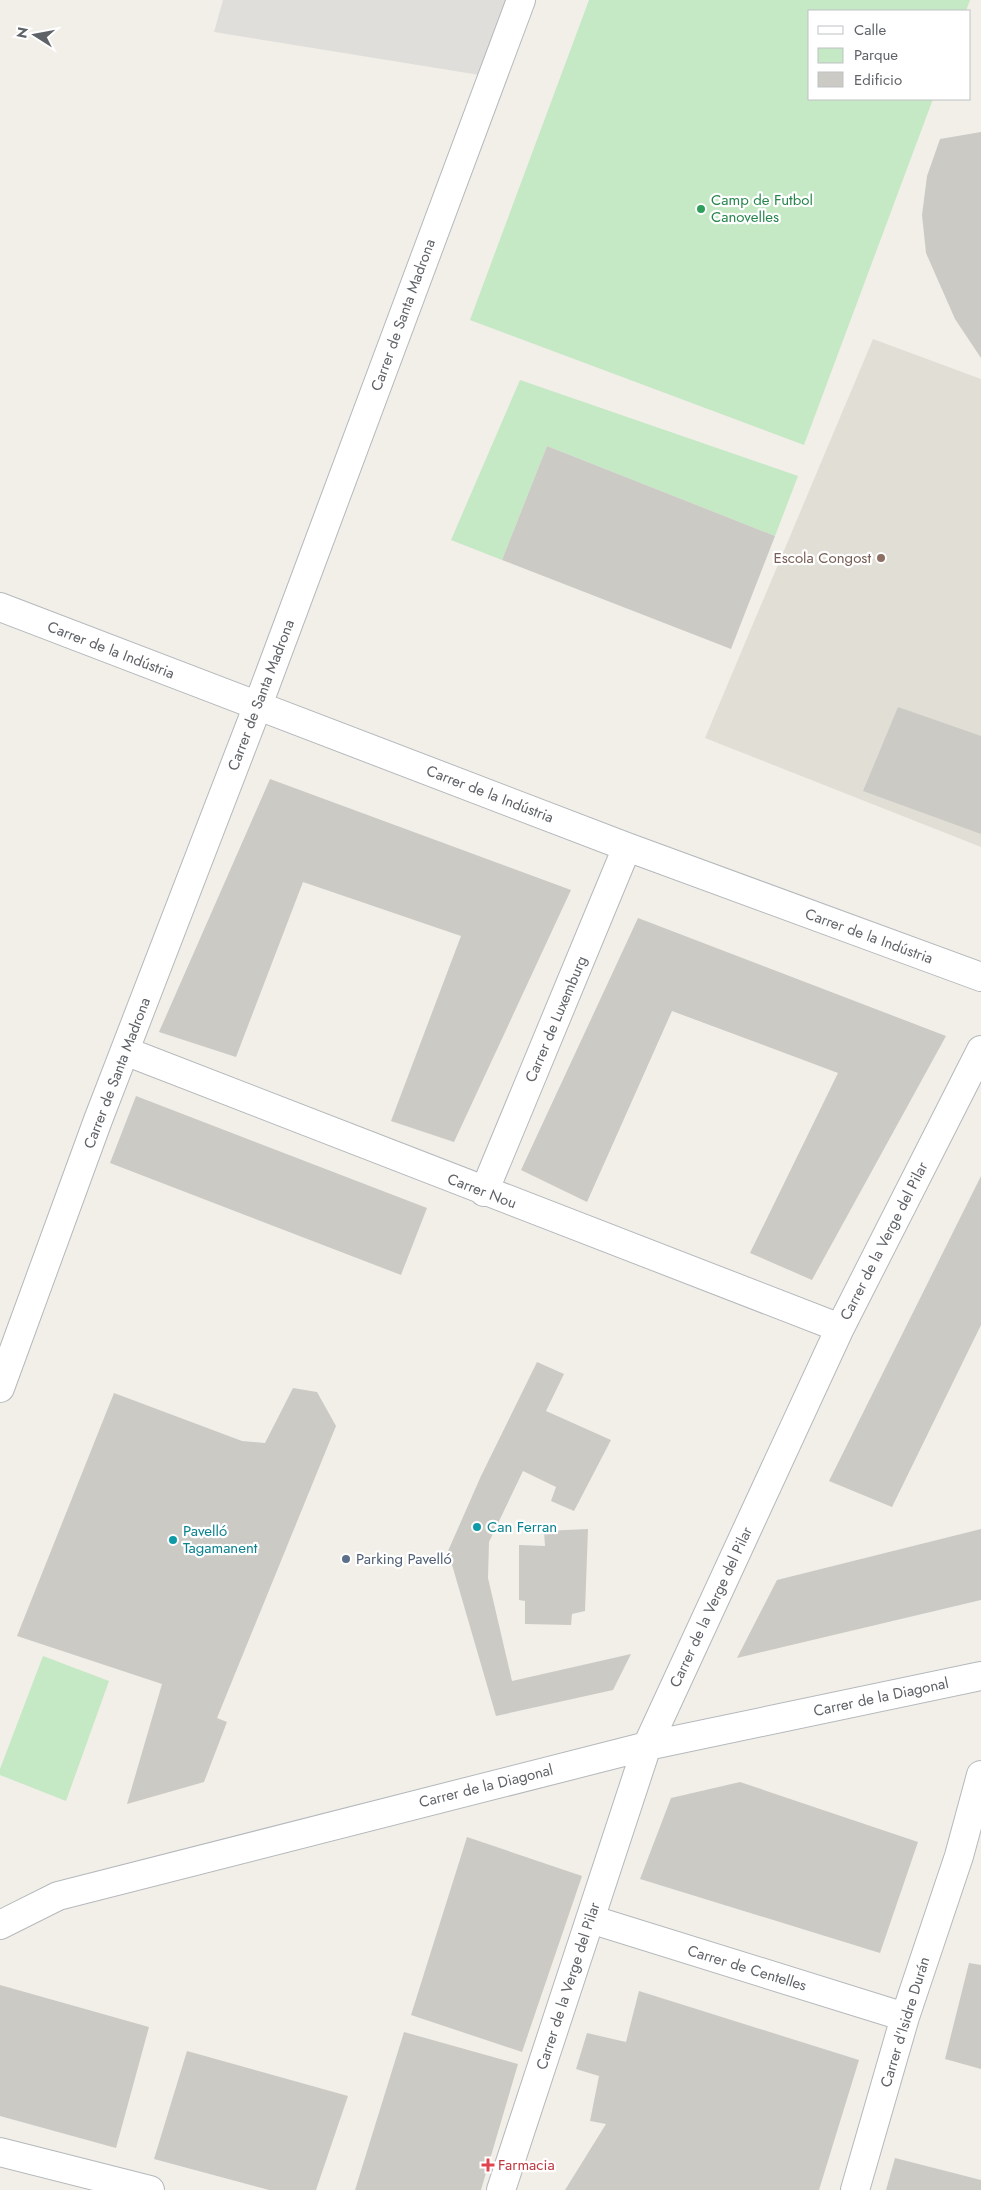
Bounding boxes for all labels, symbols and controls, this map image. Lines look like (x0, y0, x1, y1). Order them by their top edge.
north arrow (10, 10, 60, 60)
legend (808, 10, 971, 100)
text: Calle (854, 19, 886, 41)
text: N (11, 25, 33, 40)
text: Parque (854, 44, 898, 66)
text: Edificio (854, 69, 902, 91)
place label: Camp de Futbol Canovelles (711, 189, 813, 228)
marker: Camp de Futbol Canovelles (695, 203, 707, 215)
street label: Carrer de Santa Madrona (365, 236, 441, 394)
place label: Escola Congost (773, 547, 871, 569)
marker: Escola Congost (875, 552, 887, 564)
street label: Carrer de la Indústria (44, 616, 178, 684)
street label: Carrer de Santa Madrona (222, 616, 300, 774)
street label: Carrer de la Indústria (423, 760, 557, 828)
street label: Carrer de la Indústria (802, 903, 936, 969)
street label: Carrer de Luxemburg (519, 952, 593, 1086)
street label: Carrer de Santa Madrona (78, 994, 156, 1152)
street label: Carrer de la Verge del Pilar (834, 1157, 934, 1324)
street label: Carrer Nou (444, 1168, 520, 1214)
place label: Can Ferran (487, 1516, 557, 1538)
place label: Pavelló Tagamanent (183, 1520, 258, 1559)
marker: Can Ferran (471, 1521, 483, 1533)
street label: Carrer de la Verge del Pilar (664, 1522, 758, 1691)
marker: Pavelló Tagamanent (167, 1534, 179, 1546)
place label: Parking Pavelló (356, 1548, 452, 1570)
marker: Parking Pavelló (340, 1553, 352, 1565)
street label: Carrer de la Diagonal (811, 1672, 951, 1722)
street label: Carrer de la Diagonal (417, 1759, 555, 1813)
street label: Carrer de la Verge del Pilar (530, 1899, 606, 2073)
street label: Carrer de Centelles (685, 1939, 809, 1997)
street label: Carrer d'Isidre Durán (875, 1954, 935, 2090)
place label: Farmacia (498, 2154, 555, 2176)
marker: Farmacia (482, 2159, 494, 2171)

